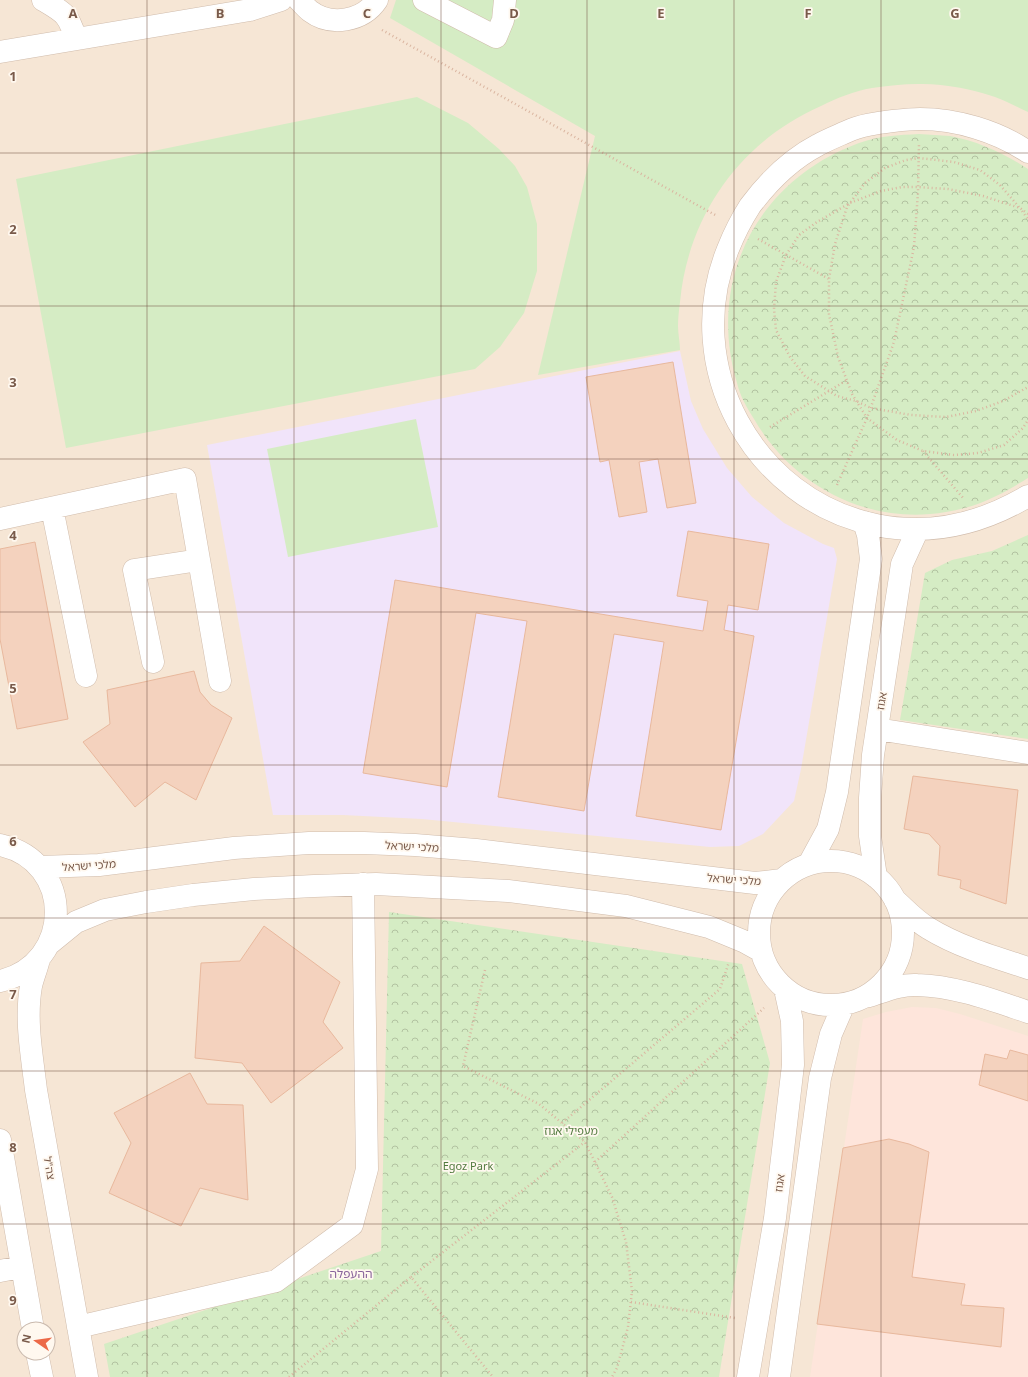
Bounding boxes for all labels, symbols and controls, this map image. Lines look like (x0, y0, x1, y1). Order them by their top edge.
text: A (69, 4, 78, 22)
text: B (216, 4, 224, 22)
text: C (363, 4, 371, 22)
text: D (509, 4, 519, 22)
text: E (657, 4, 665, 22)
text: F (804, 4, 812, 22)
text: G (950, 4, 960, 22)
text: 1 (9, 67, 17, 85)
text: 2 (9, 220, 17, 238)
text: 3 (9, 373, 17, 391)
text: 4 (9, 526, 17, 544)
text: 5 (9, 679, 17, 697)
street label: אגוז (872, 691, 890, 711)
text: 6 (9, 832, 17, 850)
street label: מלכי ישראל (385, 837, 439, 855)
street label: מלכי ישראל (62, 856, 116, 874)
street label: מלכי ישראל (707, 870, 761, 888)
text: 7 (9, 985, 17, 1003)
park label: מעפילי אגוז (544, 1123, 598, 1138)
text: 8 (9, 1138, 17, 1156)
street label: צה"ל (41, 1155, 59, 1181)
park label: Egoz Park (443, 1158, 493, 1173)
street label: אגוז (770, 1173, 788, 1193)
district label: ההעפלה (329, 1265, 373, 1282)
text: 9 (9, 1291, 17, 1309)
north arrow (16, 1321, 56, 1361)
text: N (17, 1333, 34, 1345)

